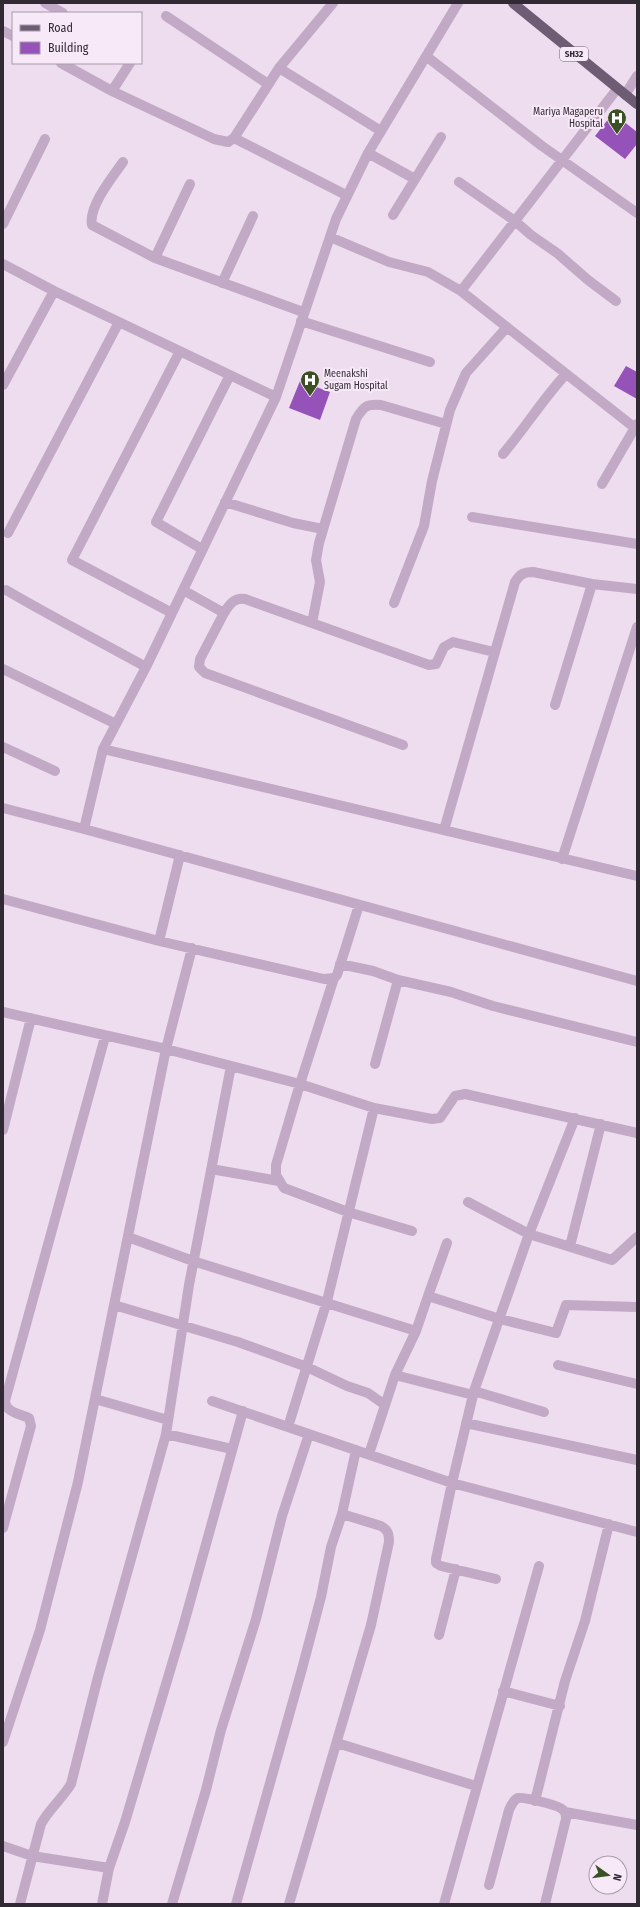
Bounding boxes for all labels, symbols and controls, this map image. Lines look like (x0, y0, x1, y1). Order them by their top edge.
legend (12, 12, 142, 64)
text: Road (48, 21, 73, 35)
text: Building (48, 41, 89, 55)
road number: SH32 (560, 47, 588, 61)
place label: Mariya Magaperu Hospital (533, 106, 603, 130)
hospital icon: Mariya Magaperu Hospital (606, 107, 628, 135)
place label: Meenakshi Sugam Hospital (324, 368, 388, 392)
hospital icon: Meenakshi Sugam Hospital (299, 369, 321, 397)
north arrow (588, 1855, 628, 1895)
text: N (610, 1873, 624, 1882)

